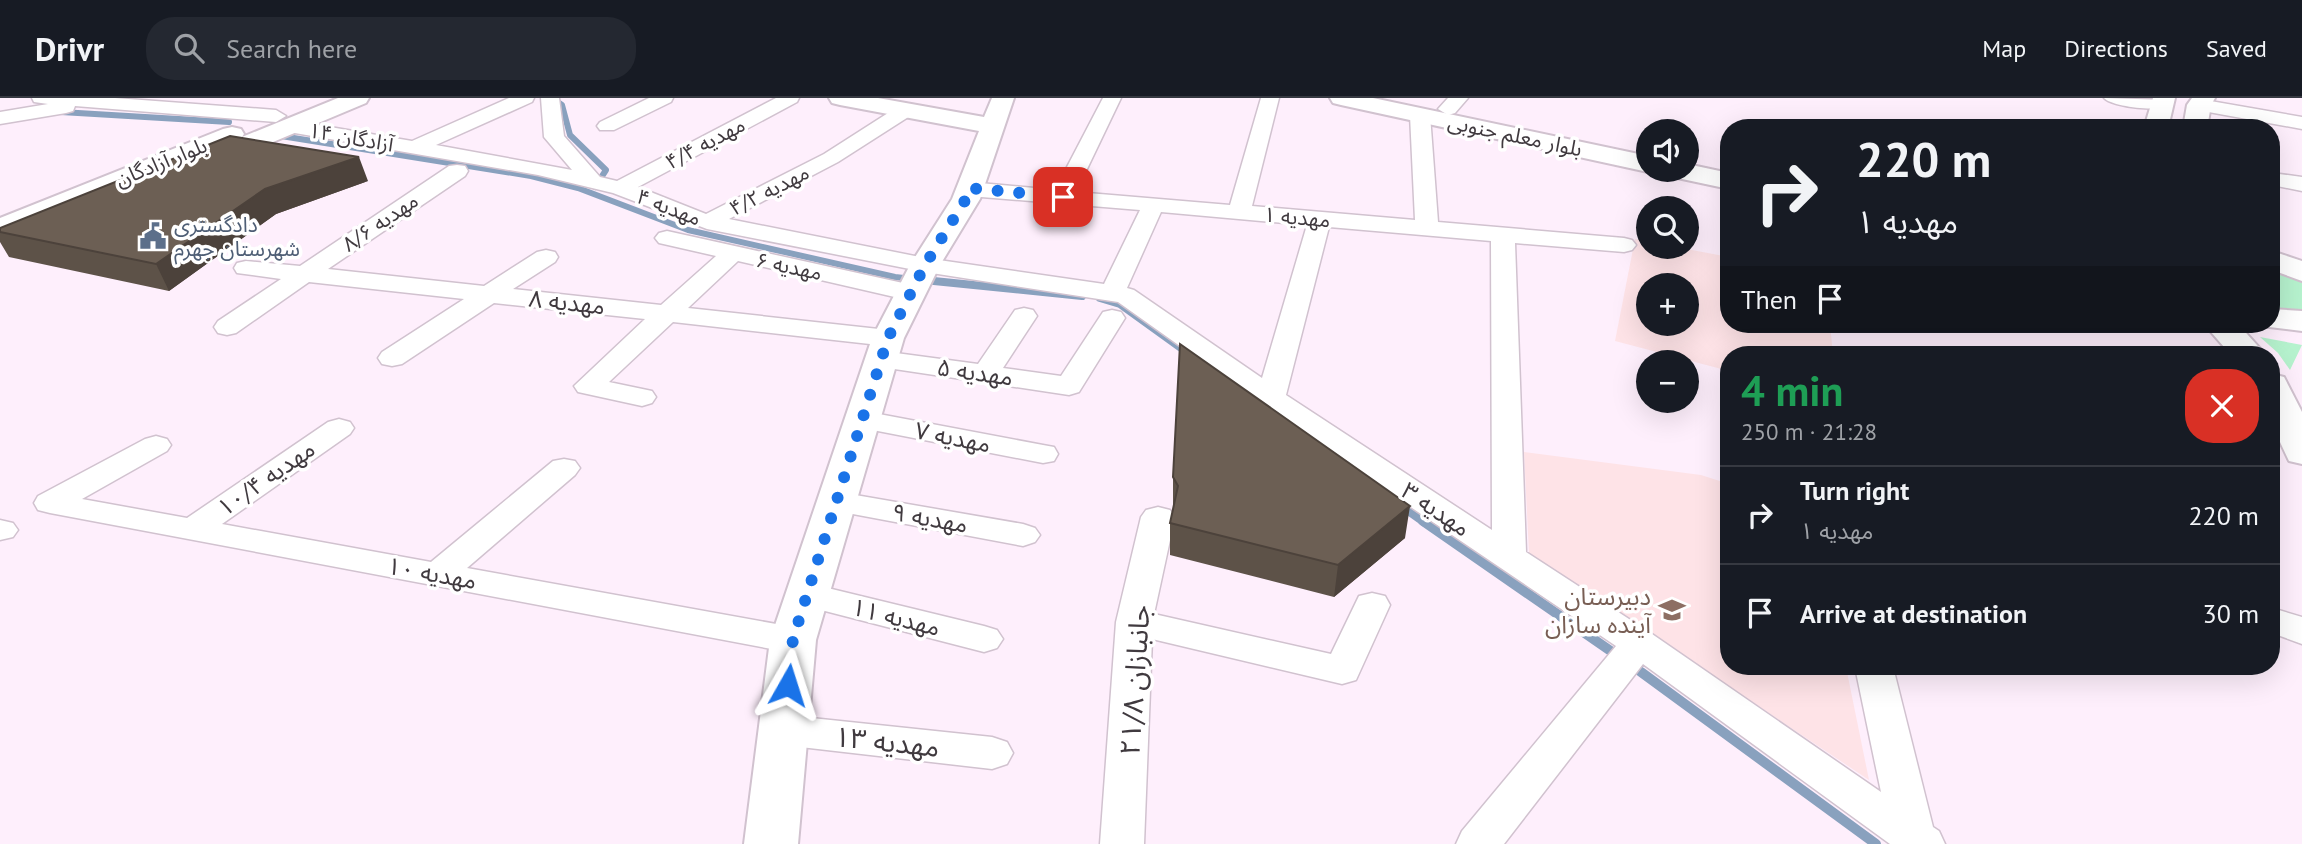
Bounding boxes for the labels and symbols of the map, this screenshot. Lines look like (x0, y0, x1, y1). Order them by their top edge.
street label: بلوار معلم جنوبی (1445, 108, 1585, 164)
street label: مهدیه ۴/۴ (661, 111, 749, 175)
street label: آزادگان ۱۴ (306, 116, 397, 158)
street label: بلوار آزادگان (111, 131, 211, 193)
street label: مهدیه ۴/۲ (724, 158, 814, 222)
pin (1033, 167, 1093, 227)
street label: مهدیه ۴ (633, 182, 705, 232)
street label: مهدیه ۸/۶ (337, 187, 423, 257)
street label: مهدیه ۱ (1262, 201, 1332, 233)
place label: دادگستری شهرستان جهرم (174, 211, 300, 265)
public building icon: دادگستری شهرستان جهرم (138, 221, 168, 251)
street label: مهدیه ۶ (753, 246, 825, 286)
street label: مهدیه ۸ (527, 283, 607, 321)
street label: مهدیه ۵ (935, 351, 1015, 393)
street label: مهدیه ۷ (912, 414, 994, 460)
street label: مهدیه ۱۰/۴ (211, 433, 321, 523)
street label: مهدیه ۳ (1396, 475, 1476, 543)
street label: مهدیه ۹ (890, 496, 970, 540)
street label: مهدیه ۱۰ (385, 550, 479, 596)
place label: دبیرستان آینده سازان (1545, 581, 1652, 640)
street label: مهدیه ۱۱ (848, 591, 944, 643)
school or university icon: دبیرستان آینده سازان (1657, 595, 1687, 625)
street label: جانبازان ۲۱/۸ (1110, 603, 1158, 757)
position arrow (751, 648, 825, 722)
street label: مهدیه ۱۳ (833, 717, 941, 765)

